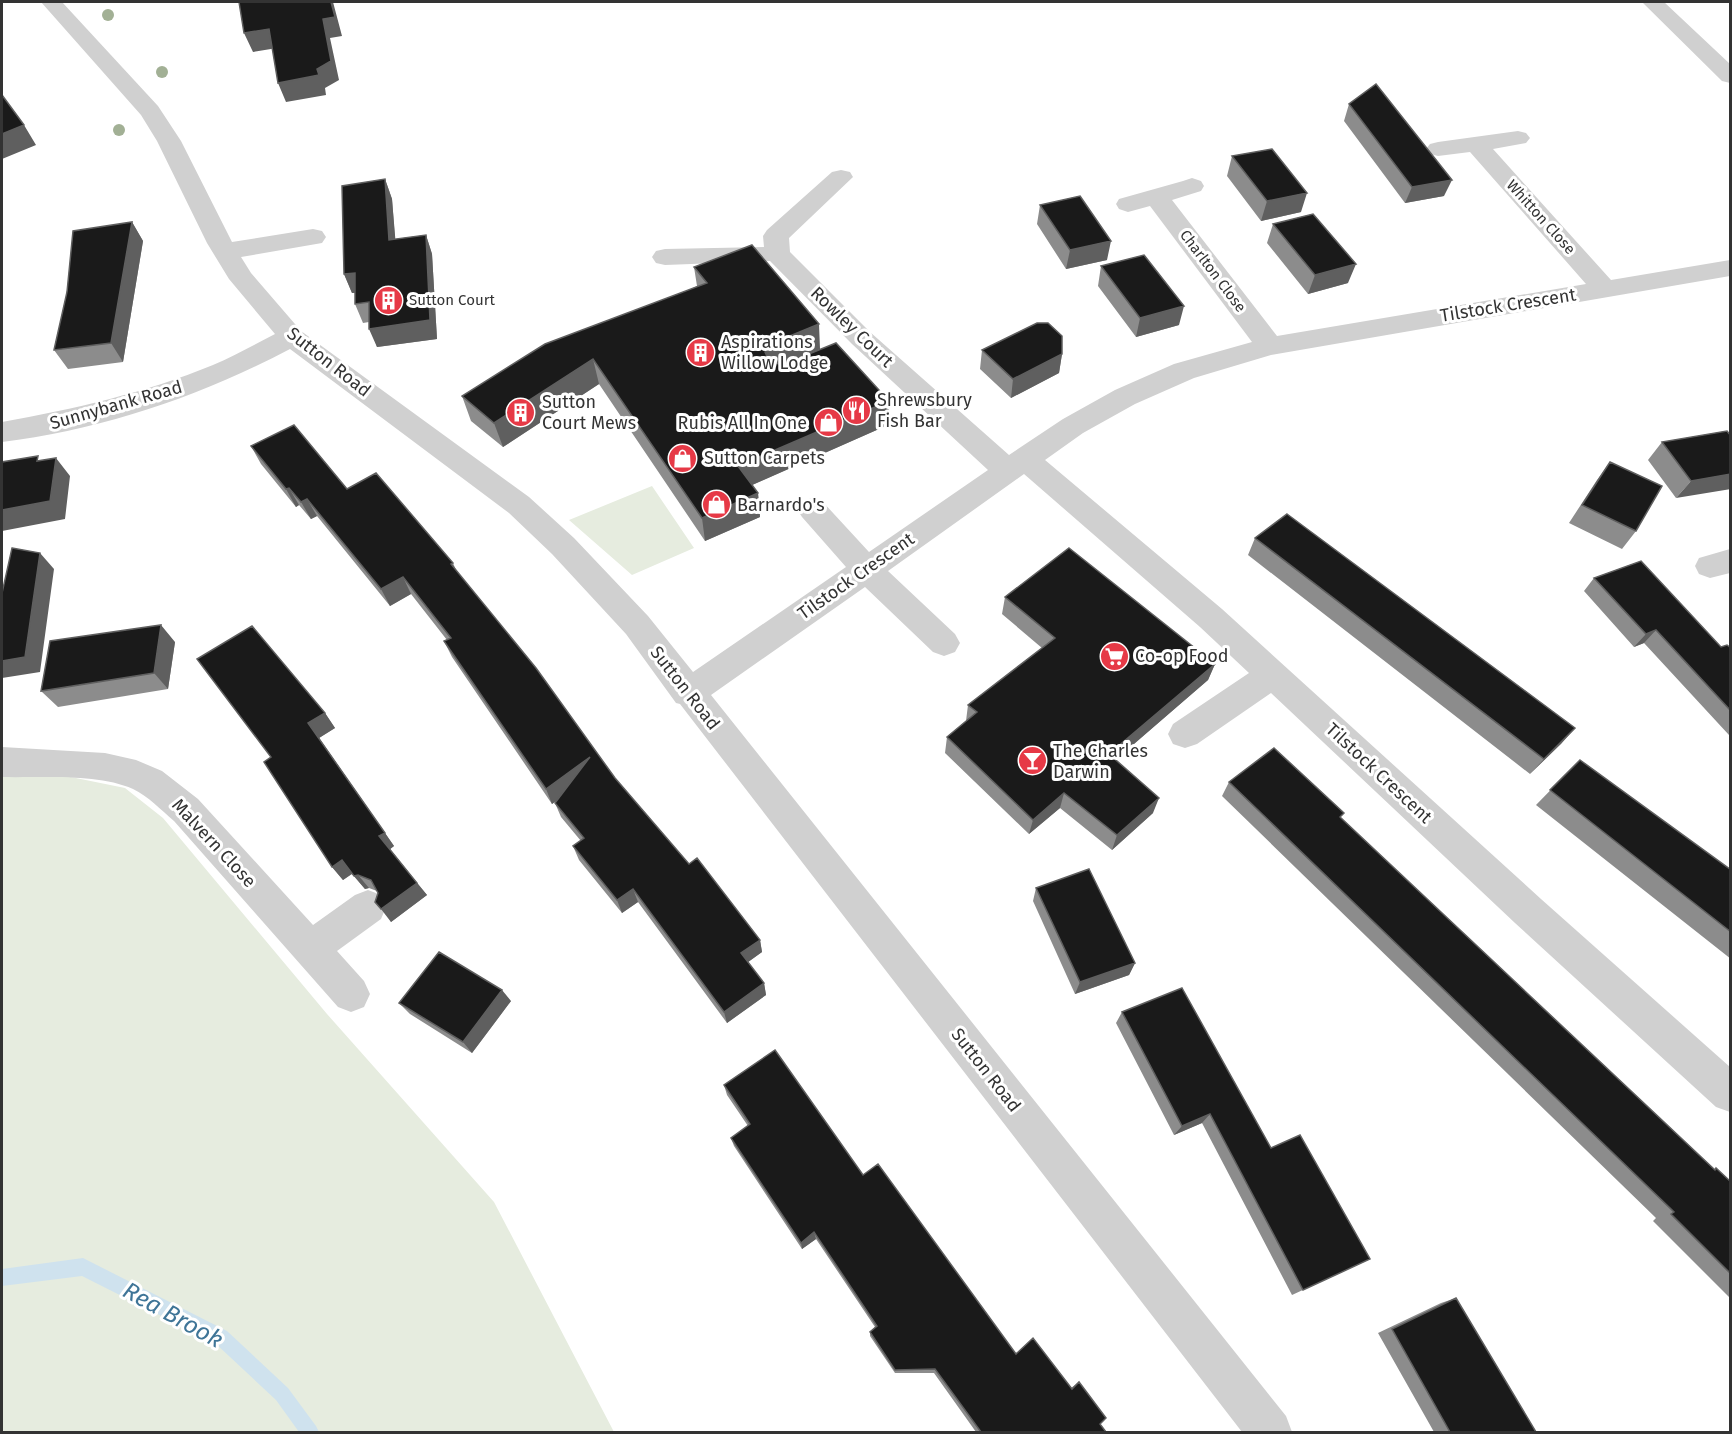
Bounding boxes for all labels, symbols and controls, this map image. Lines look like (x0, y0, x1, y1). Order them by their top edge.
street label: Whitton Close (1503, 176, 1579, 258)
street label: Charlton Close (1176, 226, 1250, 316)
street label: Rowley Court (806, 282, 898, 372)
street label: Tilstock Crescent (1439, 283, 1578, 327)
building icon: Sutton Court (372, 284, 404, 316)
place label: Sutton Court (409, 291, 495, 309)
street label: Sutton Road (283, 322, 375, 402)
place label: Aspirations Willow Lodge (721, 331, 828, 374)
building icon: Aspirations Willow Lodge (684, 336, 716, 368)
street label: Sunnybank Road (47, 376, 185, 434)
place label: Shrewsbury Fish Bar (877, 389, 972, 432)
place label: Sutton Court Mews (542, 391, 636, 434)
restaurant icon: Shrewsbury Fish Bar (840, 394, 872, 426)
building icon: Sutton Court Mews (505, 396, 537, 428)
shop icon: Rubis All In One (812, 407, 844, 439)
place label: Rubis All In One (678, 412, 807, 434)
shop icon: Sutton Carpets (667, 442, 699, 474)
place label: Sutton Carpets (704, 447, 825, 469)
shop icon: Barnardo's (700, 489, 732, 521)
place label: Barnardo's (737, 494, 825, 516)
street label: Tilstock Crescent (794, 527, 919, 624)
supermarket icon: Co-op Food (1098, 640, 1130, 672)
street label: Sutton Road (645, 642, 725, 734)
place label: Co-op Food (1135, 645, 1228, 667)
street label: Tilstock Crescent (1321, 718, 1437, 828)
place label: The Charles Darwin (1053, 740, 1148, 783)
bar icon: The Charles Darwin (1016, 745, 1048, 777)
street label: Malvern Close (167, 794, 261, 892)
street label: Sutton Road (946, 1024, 1026, 1116)
water label: Rea Brook (118, 1276, 228, 1354)

